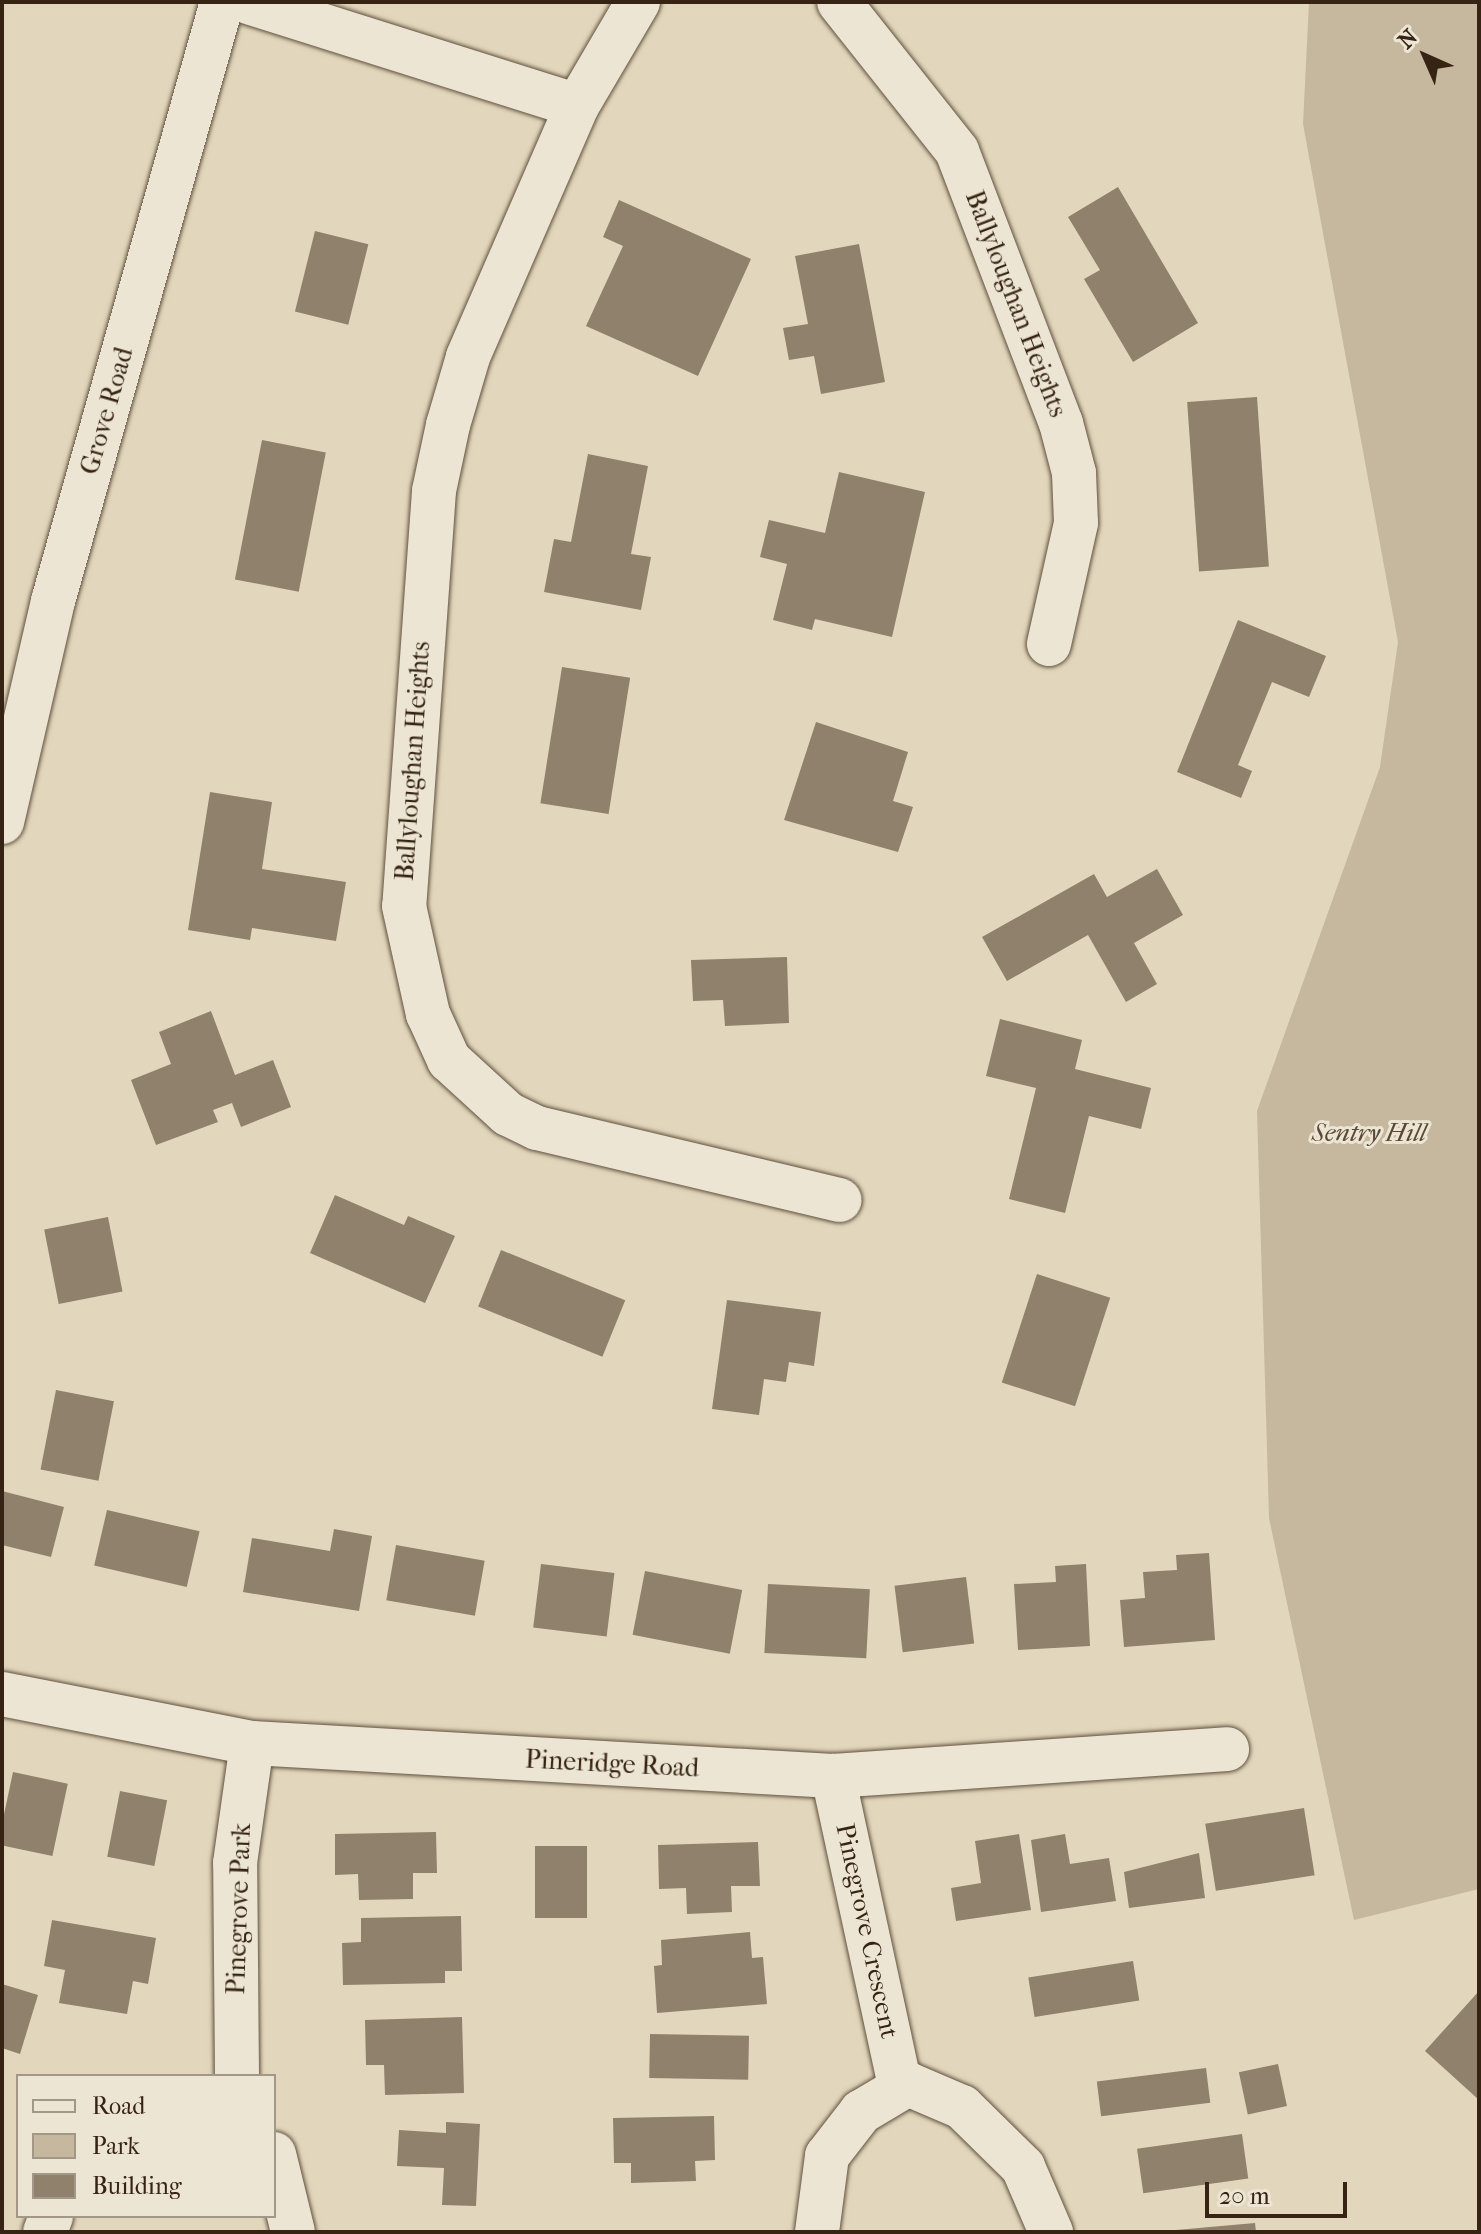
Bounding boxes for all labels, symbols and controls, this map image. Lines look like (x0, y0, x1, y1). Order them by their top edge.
north arrow (1385, 16, 1465, 96)
text: N (1393, 24, 1423, 54)
street label: Ballyloughan Heights (958, 186, 1074, 422)
street label: Grove Road (74, 344, 140, 478)
street label: Ballyloughan Heights (389, 640, 437, 882)
park label: Sentry Hill (1312, 1117, 1426, 1149)
street label: Pineridge Road (524, 1744, 700, 1784)
street label: Pinegrove Crescent (829, 1821, 905, 2041)
street label: Pinegrove Park (220, 1823, 258, 1995)
legend (16, 2074, 276, 2218)
text: Road (92, 2092, 145, 2120)
text: Park (92, 2132, 140, 2160)
scale bar (1209, 2166, 1351, 2216)
text: Building (92, 2172, 182, 2200)
text: 20 m (1219, 2182, 1270, 2210)

